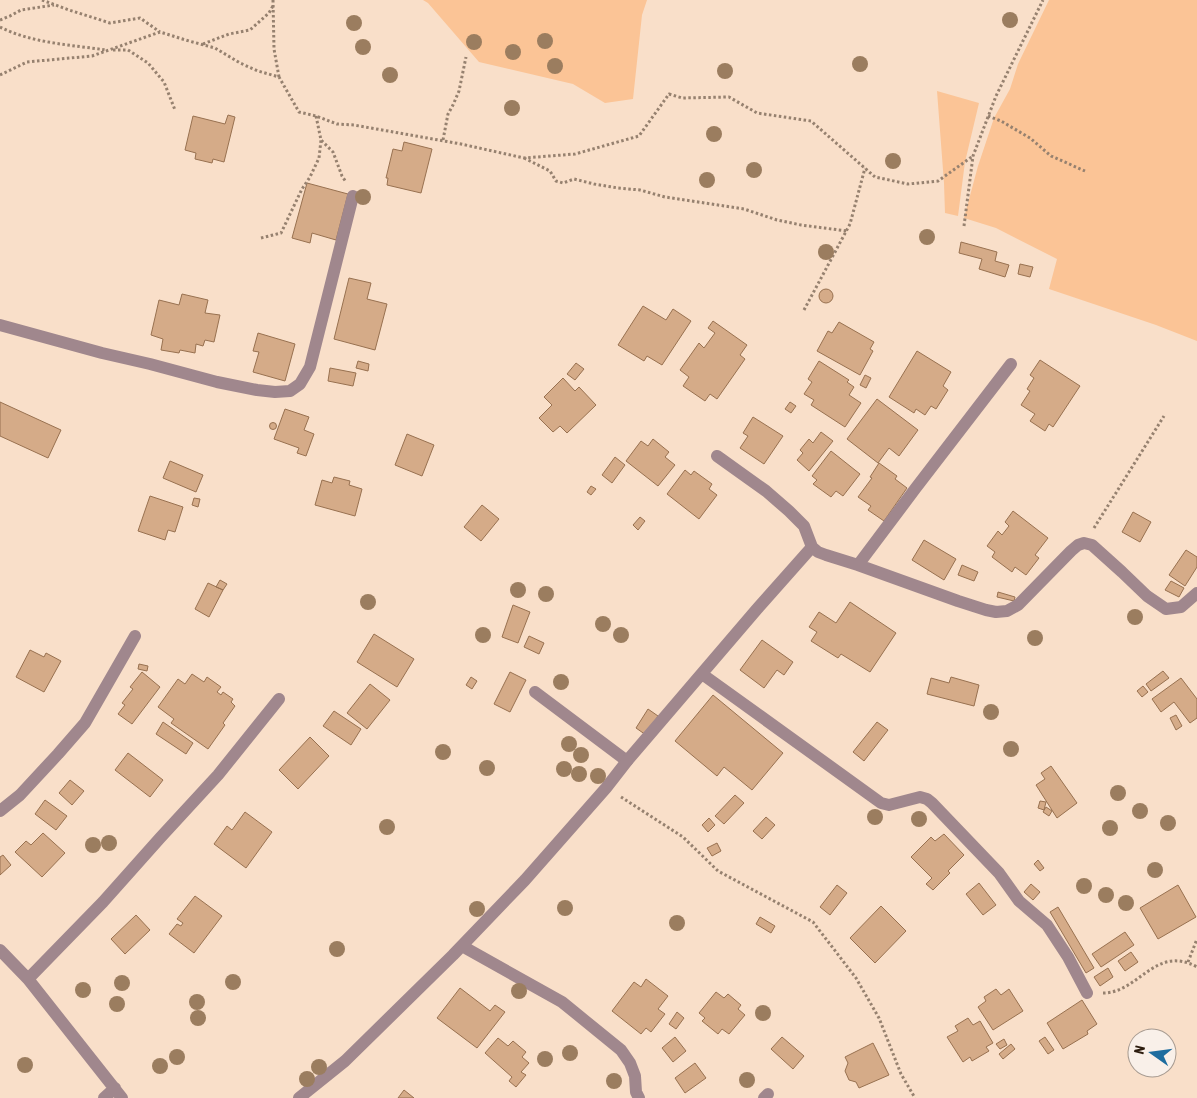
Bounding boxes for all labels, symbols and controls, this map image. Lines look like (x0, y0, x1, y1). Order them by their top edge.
north arrow (1127, 1028, 1177, 1078)
text: N (1131, 1044, 1148, 1056)

